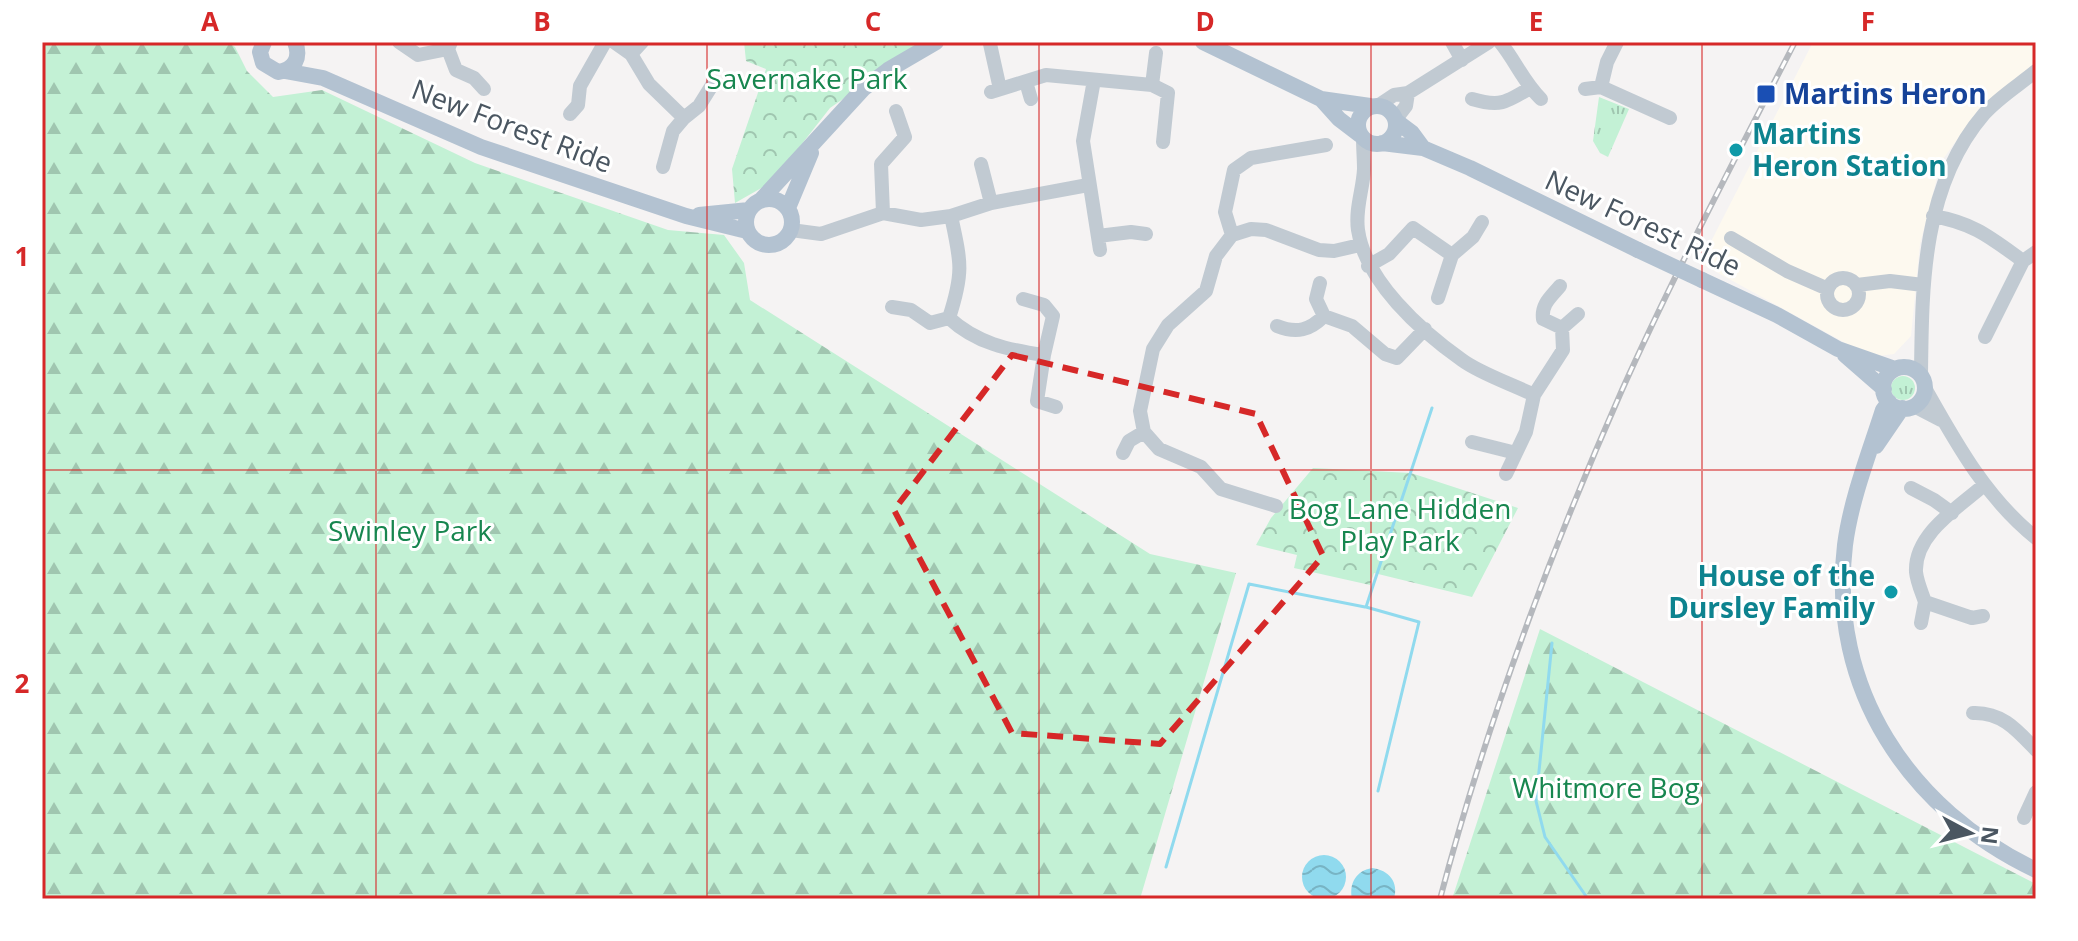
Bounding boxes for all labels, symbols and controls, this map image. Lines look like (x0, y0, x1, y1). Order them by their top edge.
text: A (201, 3, 219, 39)
text: B (533, 3, 551, 39)
text: C (865, 3, 881, 39)
text: D (1195, 3, 1215, 39)
text: E (1529, 3, 1543, 39)
text: F (1861, 3, 1875, 39)
park label: Savernake Park (706, 59, 908, 97)
street label: New Forest Ride (407, 69, 618, 181)
place label: Martins Heron (1784, 74, 1987, 112)
marker: Martins Heron (1755, 83, 1777, 105)
place label: Martins Heron Station (1752, 114, 1947, 184)
marker: Martins Heron Station (1727, 141, 1745, 159)
street label: New Forest Ride (1539, 160, 1748, 284)
text: 1 (15, 238, 29, 274)
park label: Bog Lane Hidden Play Park (1289, 489, 1511, 559)
park label: Swinley Park (328, 511, 492, 549)
place label: House of the Dursley Family (1668, 556, 1875, 626)
marker: House of the Dursley Family (1882, 583, 1900, 601)
text: 2 (15, 665, 30, 701)
park label: Whitmore Bog (1512, 768, 1700, 806)
north arrow (1930, 793, 2010, 873)
text: N (1975, 825, 2007, 846)

